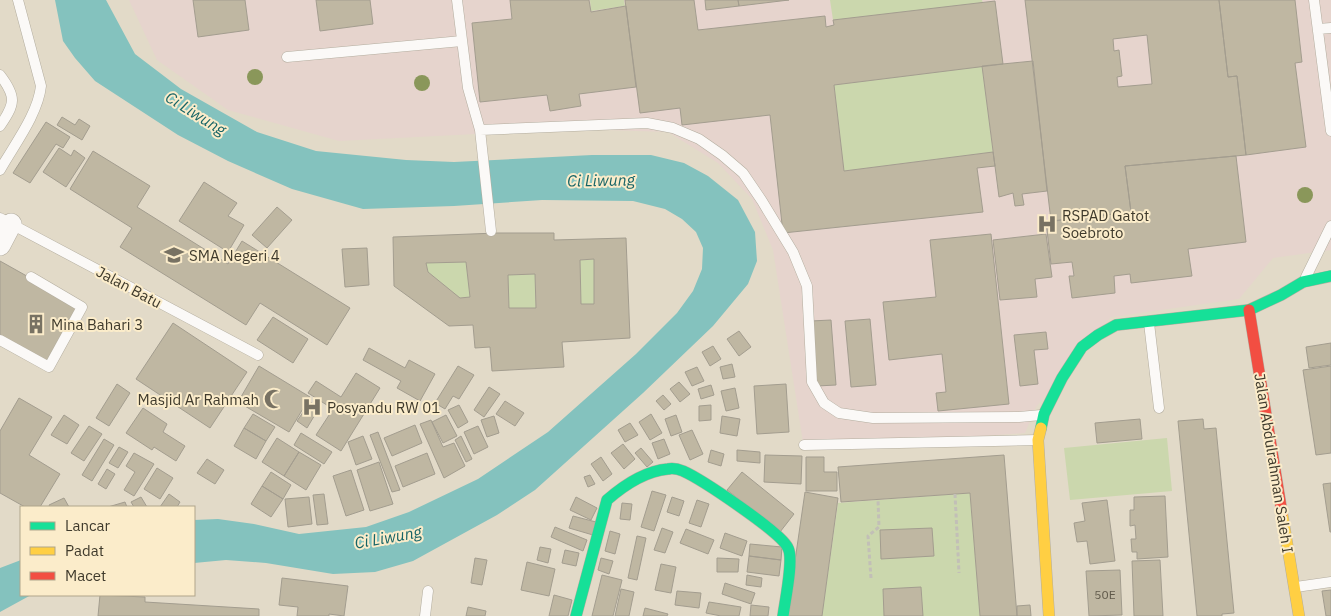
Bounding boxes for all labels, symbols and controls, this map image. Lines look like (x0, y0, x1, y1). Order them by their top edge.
water label: Ci Liwung (162, 87, 231, 140)
water label: Ci Liwung (567, 169, 636, 191)
place label: RSPAD Gatot Soebroto (1062, 206, 1149, 242)
hospital icon: RSPAD Gatot Soebroto (1036, 213, 1058, 235)
school or university icon: SMA Negeri 4 (163, 244, 185, 266)
place label: SMA Negeri 4 (189, 246, 280, 265)
street label: Jalan Batu (93, 262, 165, 312)
building icon: Mina Bahari 3 (25, 313, 47, 335)
place label: Mina Bahari 3 (51, 315, 143, 334)
street label: Jalan Abdulrahman Saleh I (1250, 372, 1298, 554)
mosque icon: Masjid Ar Rahmah (263, 388, 285, 410)
place label: Masjid Ar Rahmah (137, 390, 259, 409)
hospital icon: Posyandu RW 01 (301, 396, 323, 418)
place label: Posyandu RW 01 (327, 398, 440, 417)
legend (20, 506, 195, 596)
text: Lancar (65, 516, 111, 535)
water label: Ci Liwung (353, 521, 424, 553)
text: Padat (65, 541, 104, 560)
text: Macet (65, 566, 106, 585)
house number: 50E (1094, 587, 1116, 602)

